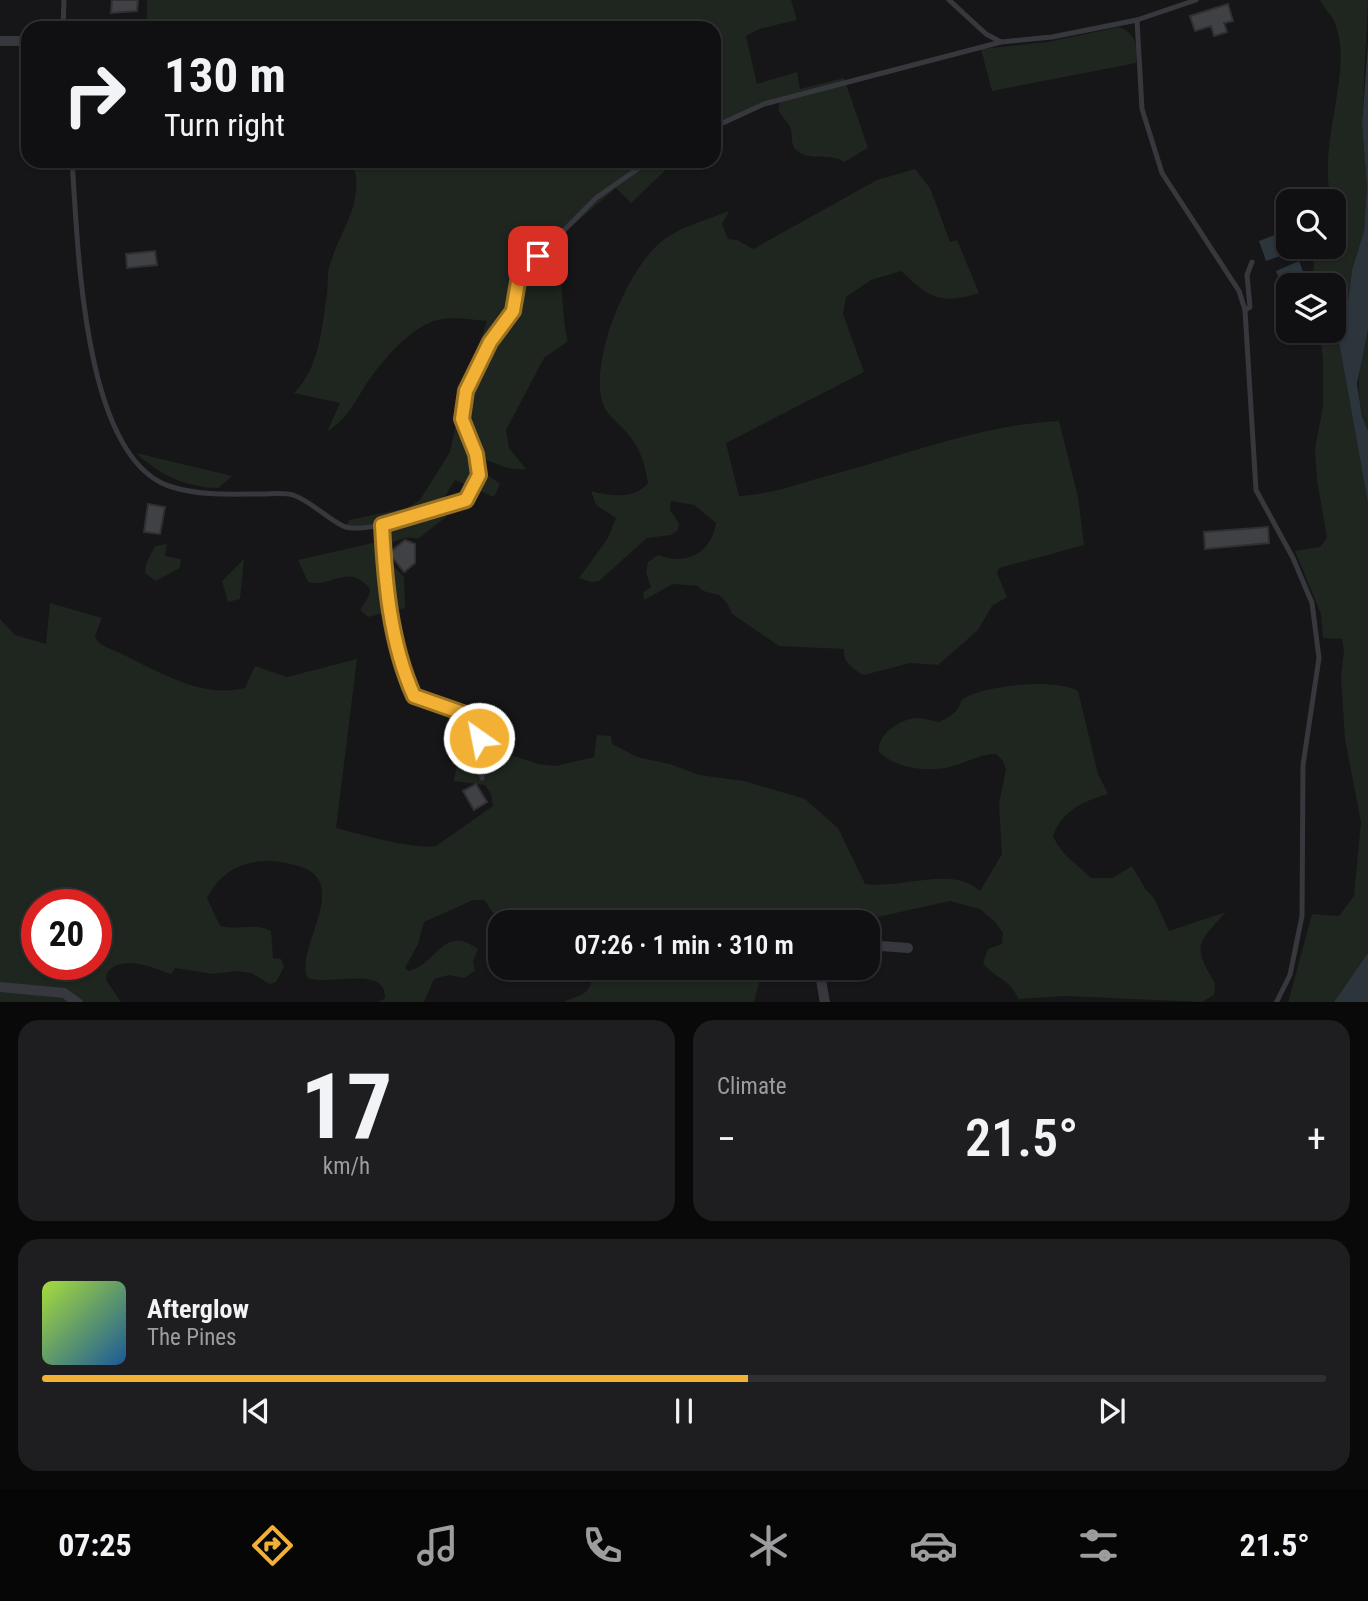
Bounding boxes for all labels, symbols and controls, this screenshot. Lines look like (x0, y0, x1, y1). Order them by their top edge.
text: 130 m (164, 47, 286, 104)
icon: right (49, 49, 140, 140)
text: Turn right (164, 106, 285, 144)
map controls (1276, 189, 1346, 343)
button: search (1276, 189, 1346, 259)
pin (508, 226, 568, 286)
icon: arrive (519, 237, 557, 275)
button: layers (1276, 273, 1346, 343)
position arrow (442, 701, 516, 775)
speed limit sign: 20 (21, 889, 112, 980)
text: 07:26 · 1 min · 310 m (574, 930, 794, 960)
text: 17 (301, 1054, 392, 1160)
text: Climate (717, 1073, 787, 1100)
text: 21.5° (965, 1108, 1078, 1169)
text: − (717, 1117, 736, 1161)
text: + (1307, 1117, 1326, 1161)
text: km/h (323, 1153, 370, 1180)
text: Afterglow (147, 1294, 249, 1324)
text: The Pines (147, 1324, 237, 1351)
icon: previous (237, 1392, 275, 1430)
icon: pause (665, 1392, 703, 1430)
icon: next (1093, 1392, 1131, 1430)
icon: directions (248, 1521, 297, 1570)
icon: music (413, 1521, 462, 1570)
icon: phone (578, 1521, 627, 1570)
icon: climate (744, 1521, 793, 1570)
icon: car (909, 1521, 958, 1570)
icon: filters (1074, 1521, 1123, 1570)
text: 07:25 (58, 1526, 132, 1564)
text: 21.5° (1240, 1526, 1310, 1564)

